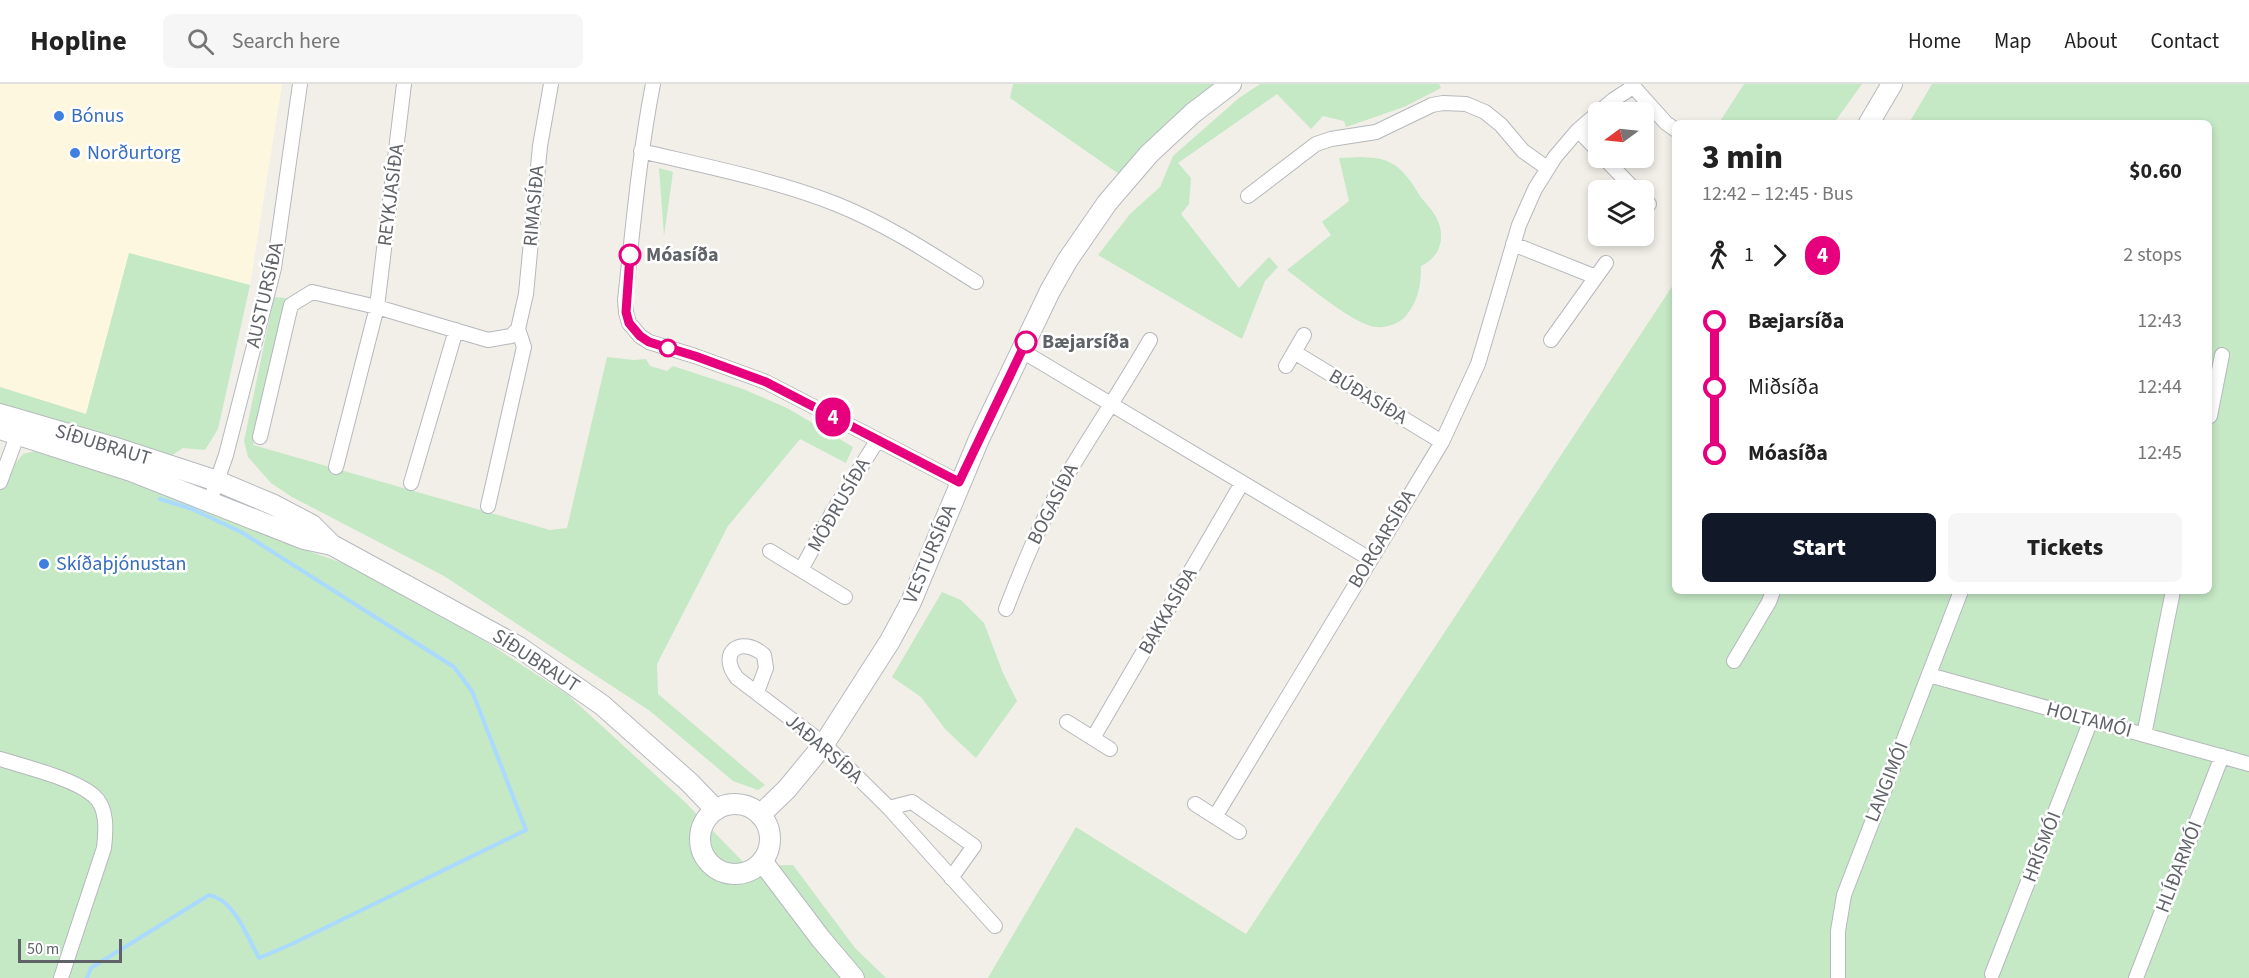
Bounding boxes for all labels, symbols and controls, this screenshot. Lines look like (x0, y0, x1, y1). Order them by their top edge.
search box (163, 14, 583, 68)
text: Hopline (30, 21, 127, 61)
icon: search (184, 25, 217, 58)
text: Search here (232, 25, 340, 57)
text: Home (1908, 26, 1961, 56)
text: Map (1994, 26, 2032, 56)
text: About (2065, 26, 2117, 56)
text: Contact (2150, 26, 2219, 56)
place label: Bónus (71, 102, 124, 130)
north arrow (1588, 102, 1654, 168)
map controls (1588, 102, 1654, 246)
marker: Bónus (52, 109, 66, 123)
text: 3 min (1702, 134, 1783, 181)
place label: Norðurtorg (87, 139, 181, 167)
street label: REYKJASÍÐA (371, 142, 411, 248)
marker: Norðurtorg (68, 146, 82, 160)
text: $0.60 (2129, 155, 2182, 187)
street label: RIMASÍÐA (517, 164, 552, 248)
button: layers (1588, 180, 1654, 246)
text: 12:42 – 12:45 · Bus (1702, 180, 1853, 208)
street label: AUSTURSÍÐA (239, 239, 291, 351)
icon: walk (1702, 239, 1735, 272)
icon: forward (1763, 239, 1796, 272)
text: 4 (1817, 240, 1828, 270)
place label: Móasíða (646, 241, 719, 269)
text: 1 (1744, 241, 1754, 269)
text: 2 stops (2123, 241, 2182, 269)
marker: Móasíða (619, 244, 641, 266)
text: Bæjarsíða (1748, 305, 1844, 337)
text: 12:43 (2137, 307, 2182, 335)
place label: Bæjarsíða (1042, 328, 1130, 356)
marker: Bæjarsíða (1015, 331, 1037, 353)
unlabelled marker (659, 339, 677, 357)
street label: BÚÐASÍÐA (1323, 362, 1413, 432)
text: Miðsíða (1748, 371, 1819, 403)
text: 12:44 (2137, 373, 2182, 401)
line badge: 4 (814, 398, 852, 436)
text: 4 (827, 402, 839, 432)
street label: SÍÐUBRAUT (52, 417, 155, 473)
text: Móasíða (1748, 437, 1828, 469)
text: 12:45 (2137, 439, 2182, 467)
street label: MÖÐRUSÍÐA (801, 453, 877, 557)
street label: BOGASÍÐA (1021, 459, 1085, 549)
street label: BORGARSÍÐA (1342, 485, 1422, 593)
street label: VESTURSÍÐA (897, 500, 963, 608)
button: Start (1702, 513, 1936, 582)
button: Tickets (1948, 513, 2182, 582)
place label: Skíðaþjónustan (56, 550, 186, 578)
marker: Skíðaþjónustan (37, 557, 51, 571)
street label: BAKKASÍÐA (1132, 562, 1204, 659)
street label: SÍÐUBRAUT (487, 622, 585, 700)
street label: HOLTAMÓI (2043, 695, 2135, 745)
street label: JAÐARSÍÐA (779, 707, 869, 791)
street label: LANGIMÓI (1858, 738, 1916, 826)
street label: HRÍSMÓI (2016, 808, 2068, 886)
street label: HLÍÐARMÓI (2149, 817, 2209, 917)
scale bar (18, 936, 122, 964)
text: 50 m (27, 938, 59, 960)

